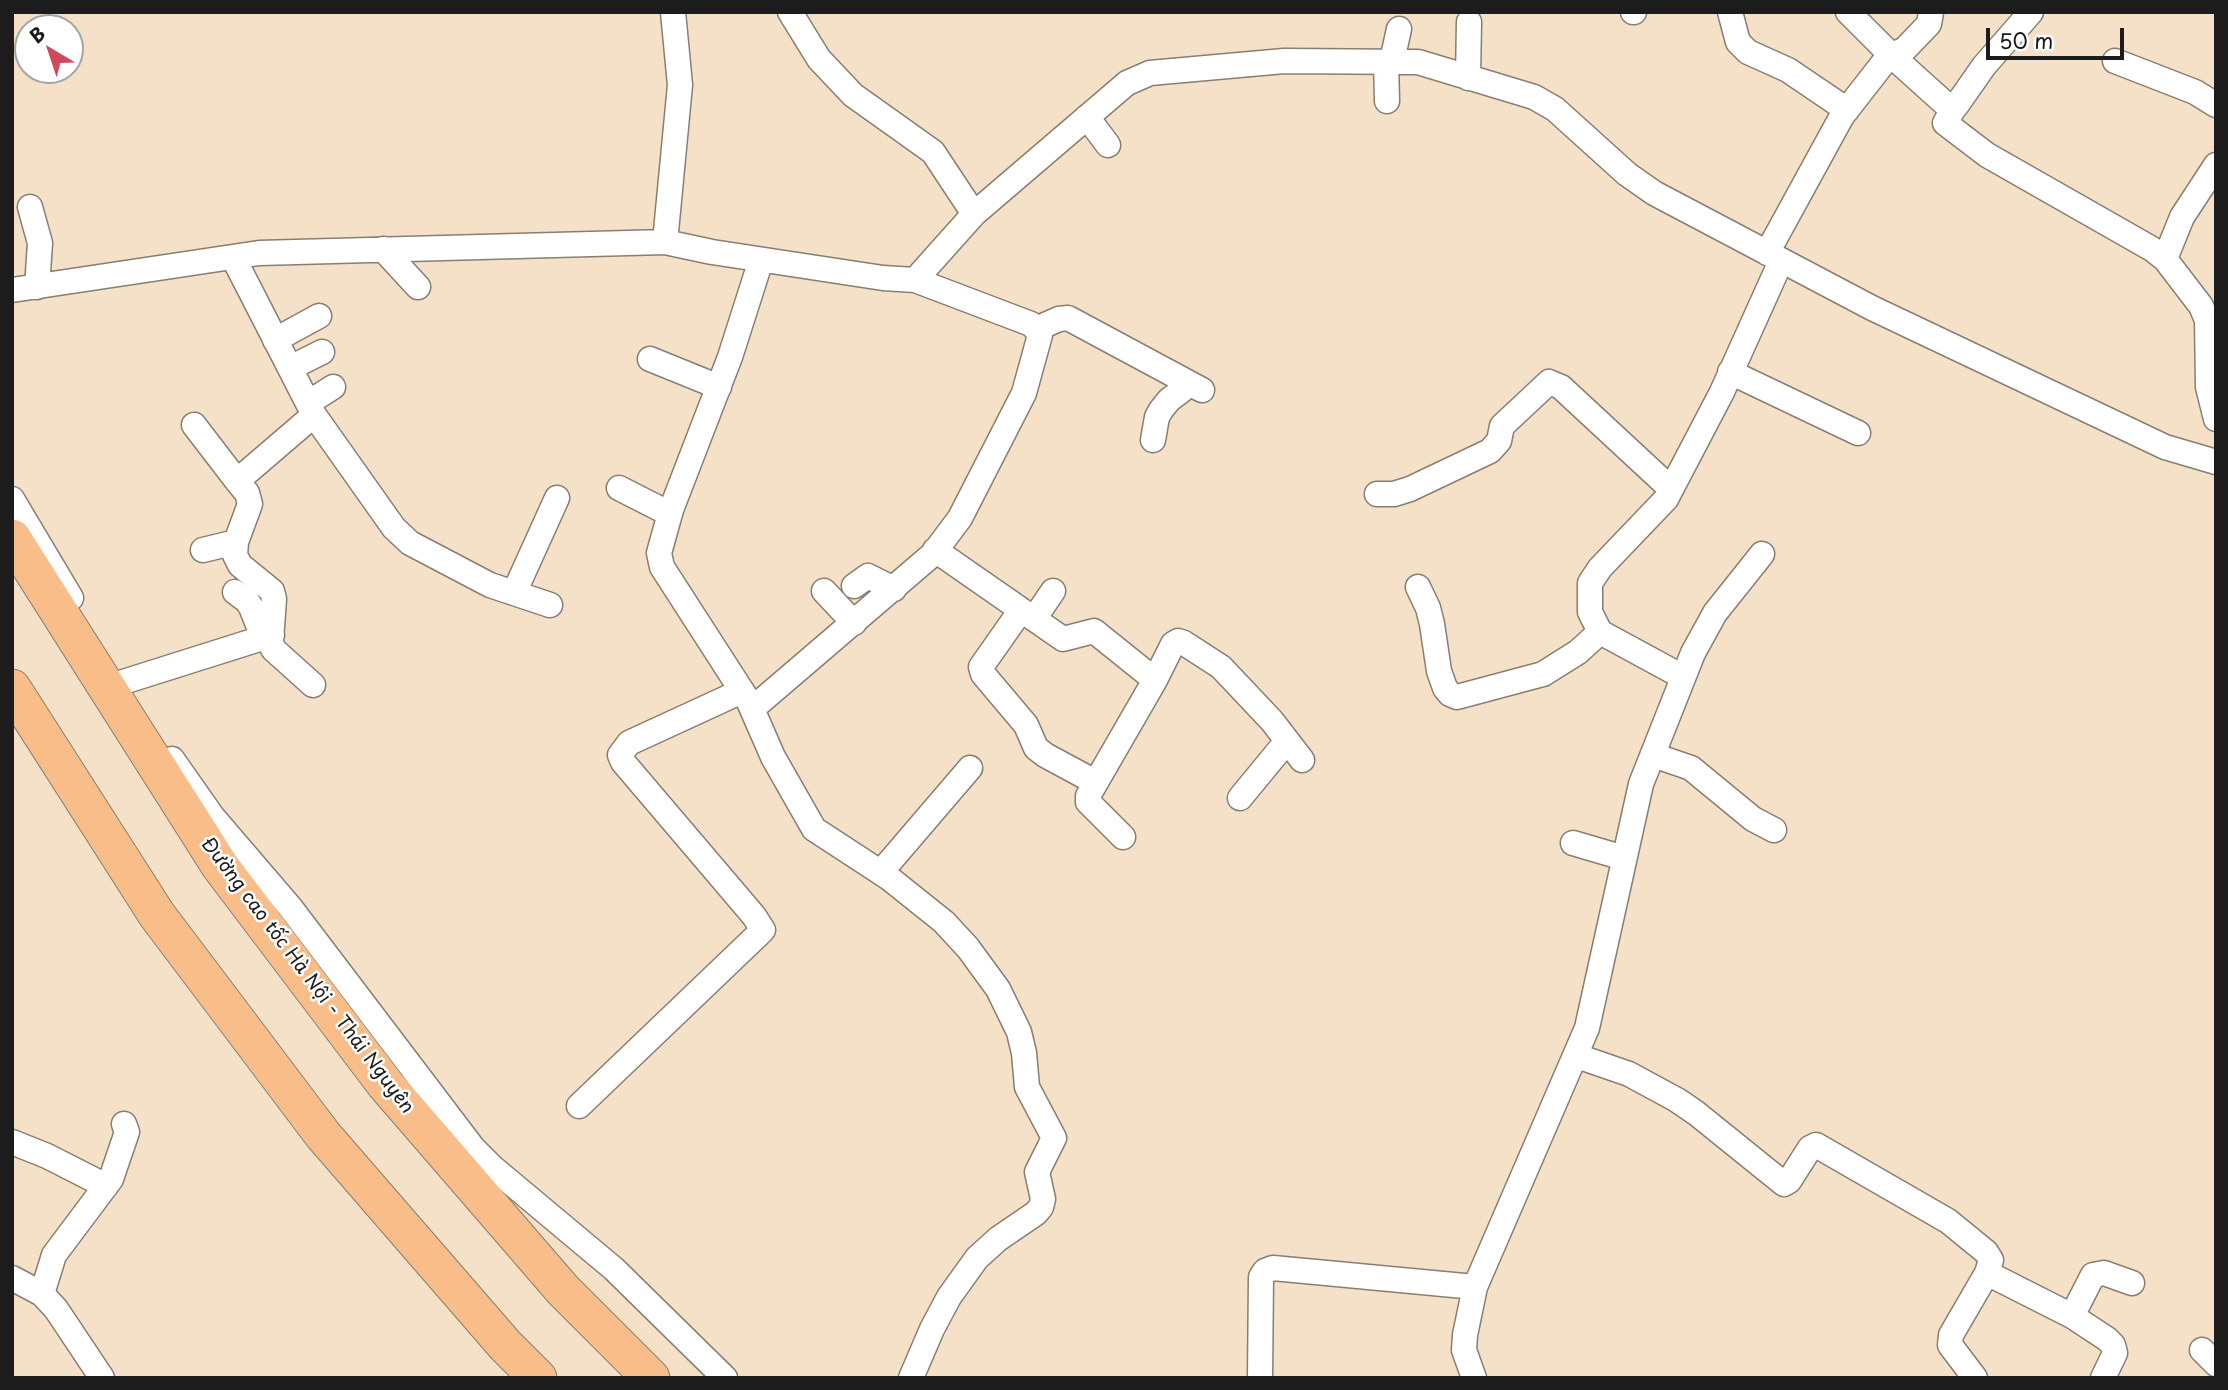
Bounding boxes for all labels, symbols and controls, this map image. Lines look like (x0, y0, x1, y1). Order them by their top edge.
north arrow (14, 14, 84, 84)
scale bar (1990, 14, 2128, 58)
text: B (23, 19, 51, 49)
text: 50 m (1999, 24, 2053, 56)
street label: Đường cao tốc Hà Nội - Thái Nguyên (196, 834, 418, 1118)

